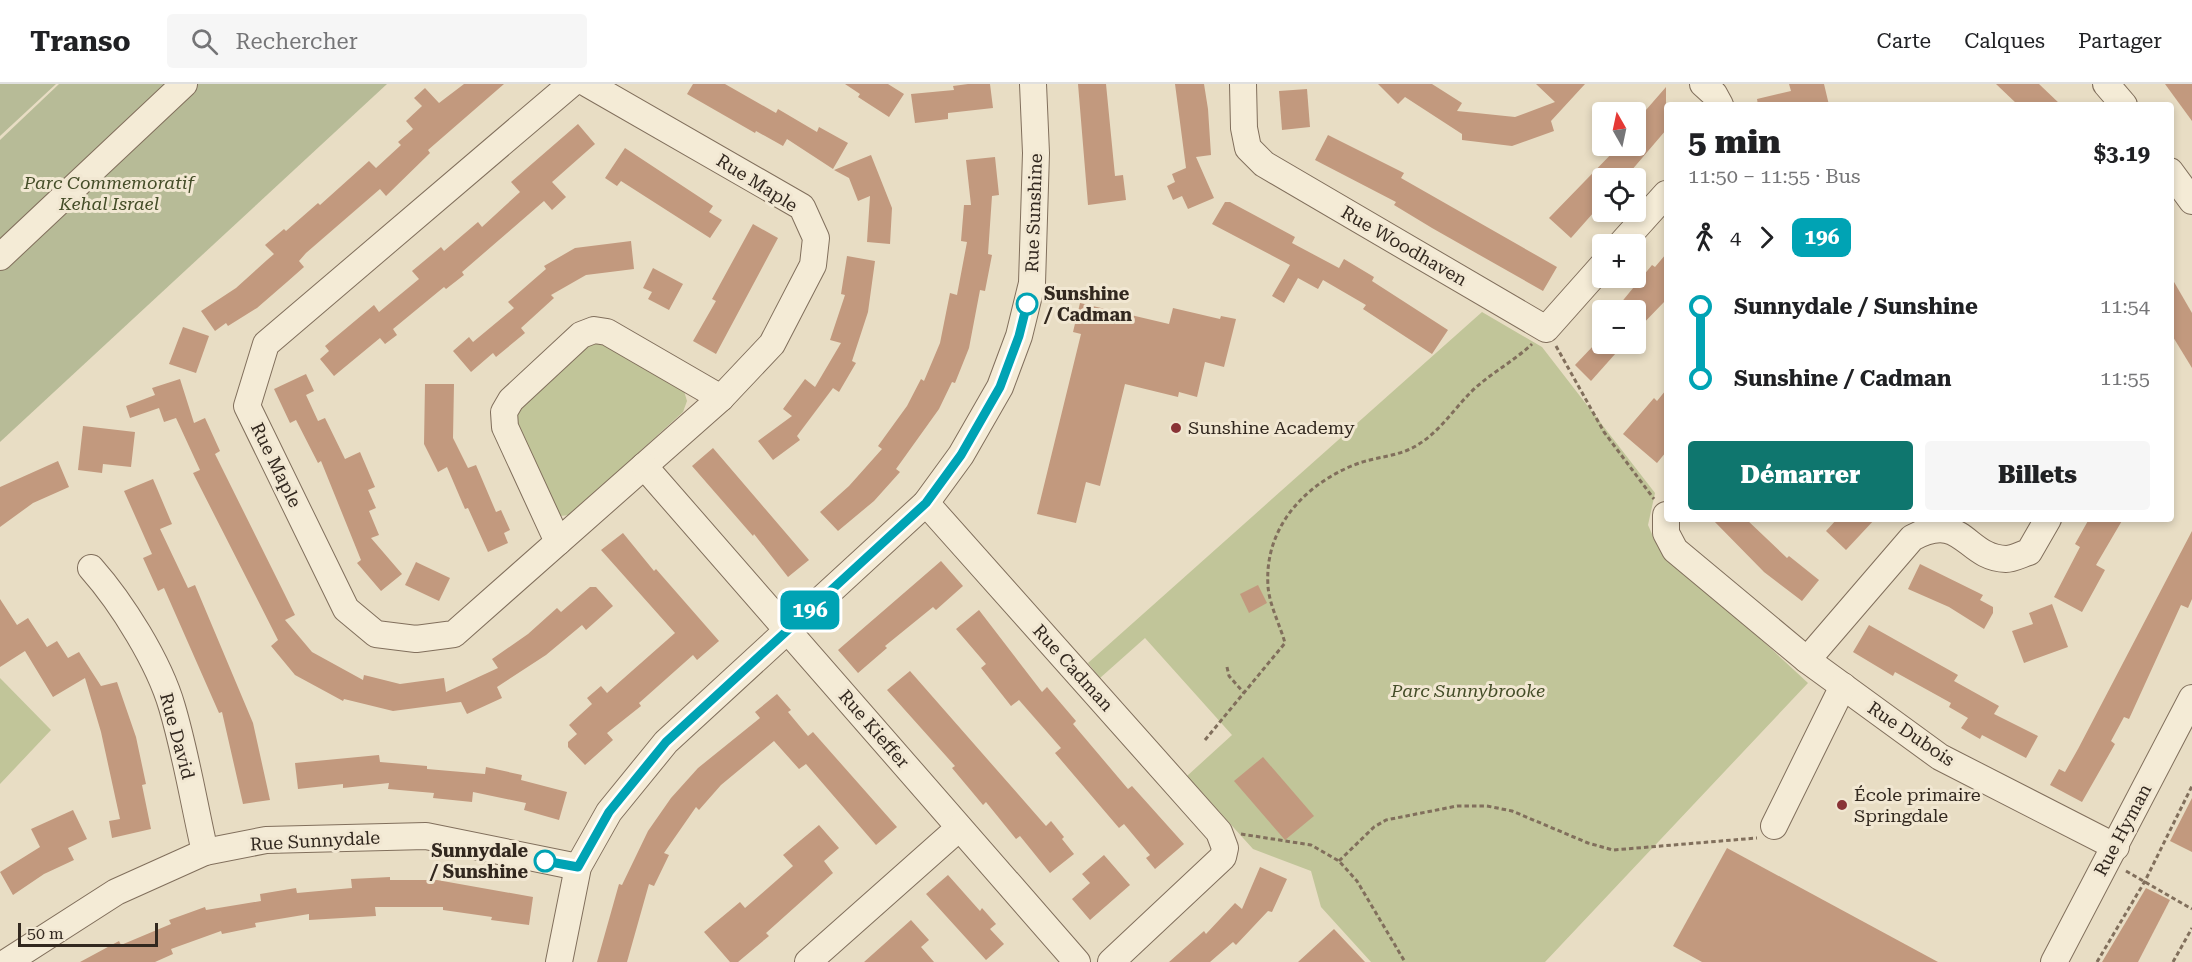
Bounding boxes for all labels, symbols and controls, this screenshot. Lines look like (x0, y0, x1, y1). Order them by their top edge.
search box (167, 14, 587, 68)
text: Transo (30, 25, 131, 58)
icon: search (188, 25, 221, 58)
text: Rechercher (236, 29, 358, 54)
text: Carte (1877, 29, 1931, 53)
text: Calques (1964, 29, 2045, 53)
text: Partager (2078, 29, 2162, 53)
north arrow (1592, 102, 1646, 156)
map controls (1592, 102, 1646, 354)
text: 5 min (1688, 122, 1781, 161)
text: $3.19 (2094, 141, 2150, 166)
street label: Rue Maple (713, 149, 802, 216)
street label: Rue Sunshine (1021, 153, 1046, 273)
text: 11:50 – 11:55 · Bus (1688, 164, 1860, 188)
button: locate (1592, 168, 1646, 222)
park label: Parc Commemoratif Kehal Israel (23, 172, 197, 214)
street label: Rue Woodhaven (1338, 201, 1471, 290)
icon: walk (1688, 221, 1721, 254)
icon: forward (1750, 221, 1783, 254)
text: 4 (1730, 225, 1741, 249)
text: 196 (1804, 225, 1839, 249)
button: + (1592, 234, 1646, 288)
place label: Sunshine / Cadman (1043, 283, 1132, 325)
marker: Sunshine / Cadman (1016, 293, 1038, 315)
text: Sunnydale / Sunshine (1734, 294, 1978, 319)
text: 11:54 (2100, 294, 2150, 318)
button: − (1592, 300, 1646, 354)
text: Sunshine / Cadman (1734, 366, 1952, 391)
text: 11:55 (2100, 366, 2150, 390)
place label: Sunshine Academy (1188, 417, 1355, 438)
street label: Rue Maple (247, 419, 306, 511)
marker: Sunshine Academy (1169, 421, 1183, 435)
button: Démarrer (1688, 441, 1913, 510)
button: Billets (1925, 441, 2150, 510)
line badge: 196 (776, 590, 844, 630)
text: 196 (792, 598, 828, 622)
street label: Rue Cadman (1029, 620, 1118, 716)
park label: Parc Sunnybrooke (1390, 680, 1545, 701)
street label: Rue Kieffer (835, 685, 914, 772)
street label: Rue David (156, 690, 199, 782)
street label: Rue Dubois (1864, 697, 1959, 770)
street label: Rue Hyman (2090, 780, 2156, 879)
place label: École primaire Springdale (1854, 784, 1981, 826)
marker: École primaire Springdale (1835, 798, 1849, 812)
street label: Rue Sunnydale (249, 827, 381, 854)
place label: Sunnydale / Sunshine (429, 840, 528, 882)
marker: Sunnydale / Sunshine (534, 850, 556, 872)
scale bar (18, 920, 158, 948)
text: 50 m (27, 924, 64, 943)

